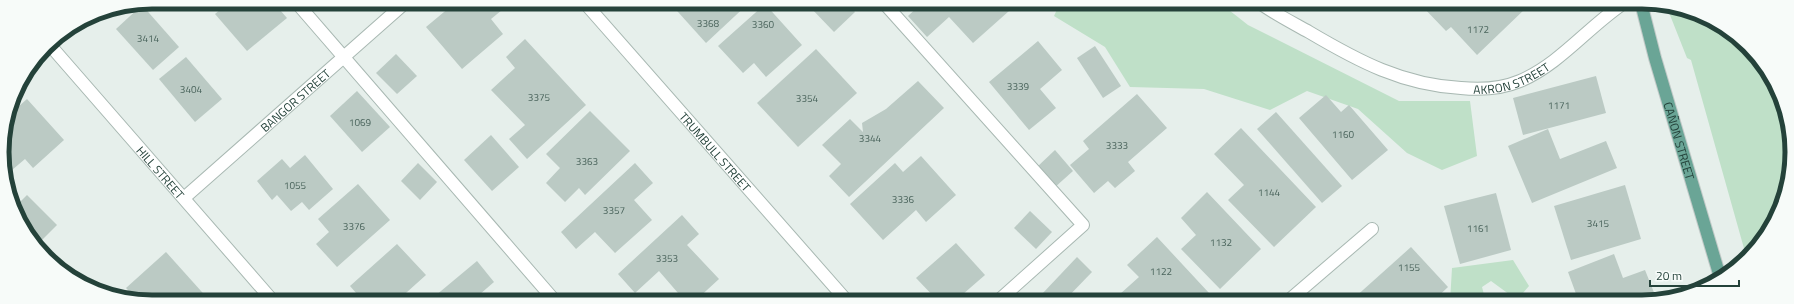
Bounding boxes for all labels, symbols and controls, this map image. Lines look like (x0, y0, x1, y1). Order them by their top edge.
house number: 3368 (697, 16, 720, 31)
house number: 3360 (752, 17, 775, 32)
house number: 1172 (1467, 22, 1489, 37)
house number: 3414 (137, 31, 160, 46)
street label: AKRON STREET (1473, 57, 1554, 98)
street label: BANGOR STREET (256, 63, 335, 136)
house number: 3339 (1007, 79, 1030, 94)
house number: 3404 (180, 82, 203, 97)
house number: 3375 (528, 90, 551, 105)
house number: 3354 (796, 91, 819, 106)
house number: 1171 (1548, 98, 1570, 113)
street label: CAÑON STREET (1659, 99, 1700, 183)
street label: TRUMBULL STREET (675, 107, 756, 196)
house number: 1069 (349, 115, 372, 130)
house number: 1160 (1332, 127, 1355, 142)
house number: 3344 (859, 131, 882, 146)
house number: 3333 (1106, 138, 1128, 153)
street label: HILL STREET (132, 141, 190, 203)
house number: 3363 (576, 154, 598, 169)
house number: 1055 (284, 178, 307, 193)
house number: 1144 (1258, 185, 1281, 200)
house number: 3336 (892, 192, 915, 207)
house number: 3357 (603, 203, 625, 218)
house number: 3415 (1587, 216, 1610, 231)
house number: 3376 (343, 219, 366, 234)
house number: 1161 (1467, 221, 1489, 236)
house number: 1132 (1210, 235, 1232, 250)
house number: 3353 (656, 251, 678, 266)
house number: 1155 (1398, 260, 1421, 275)
scale bar (1650, 262, 1739, 288)
house number: 1122 (1150, 264, 1172, 279)
text: 20 m (1656, 266, 1682, 285)

